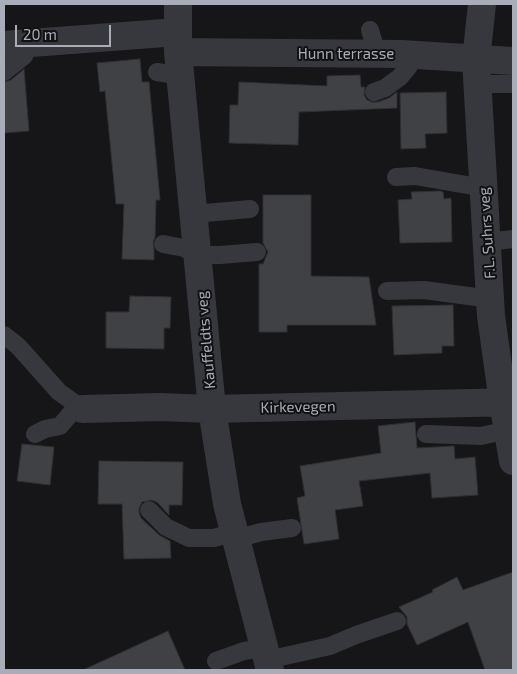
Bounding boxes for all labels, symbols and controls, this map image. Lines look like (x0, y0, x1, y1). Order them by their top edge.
scale bar (18, 15, 114, 47)
text: 20 m (23, 25, 57, 43)
street label: Hunn terrasse (298, 45, 394, 63)
street label: F.L. Suhrs veg (475, 187, 499, 279)
street label: Kauffeldts veg (193, 290, 219, 390)
street label: Kirkevegen (260, 397, 336, 417)

